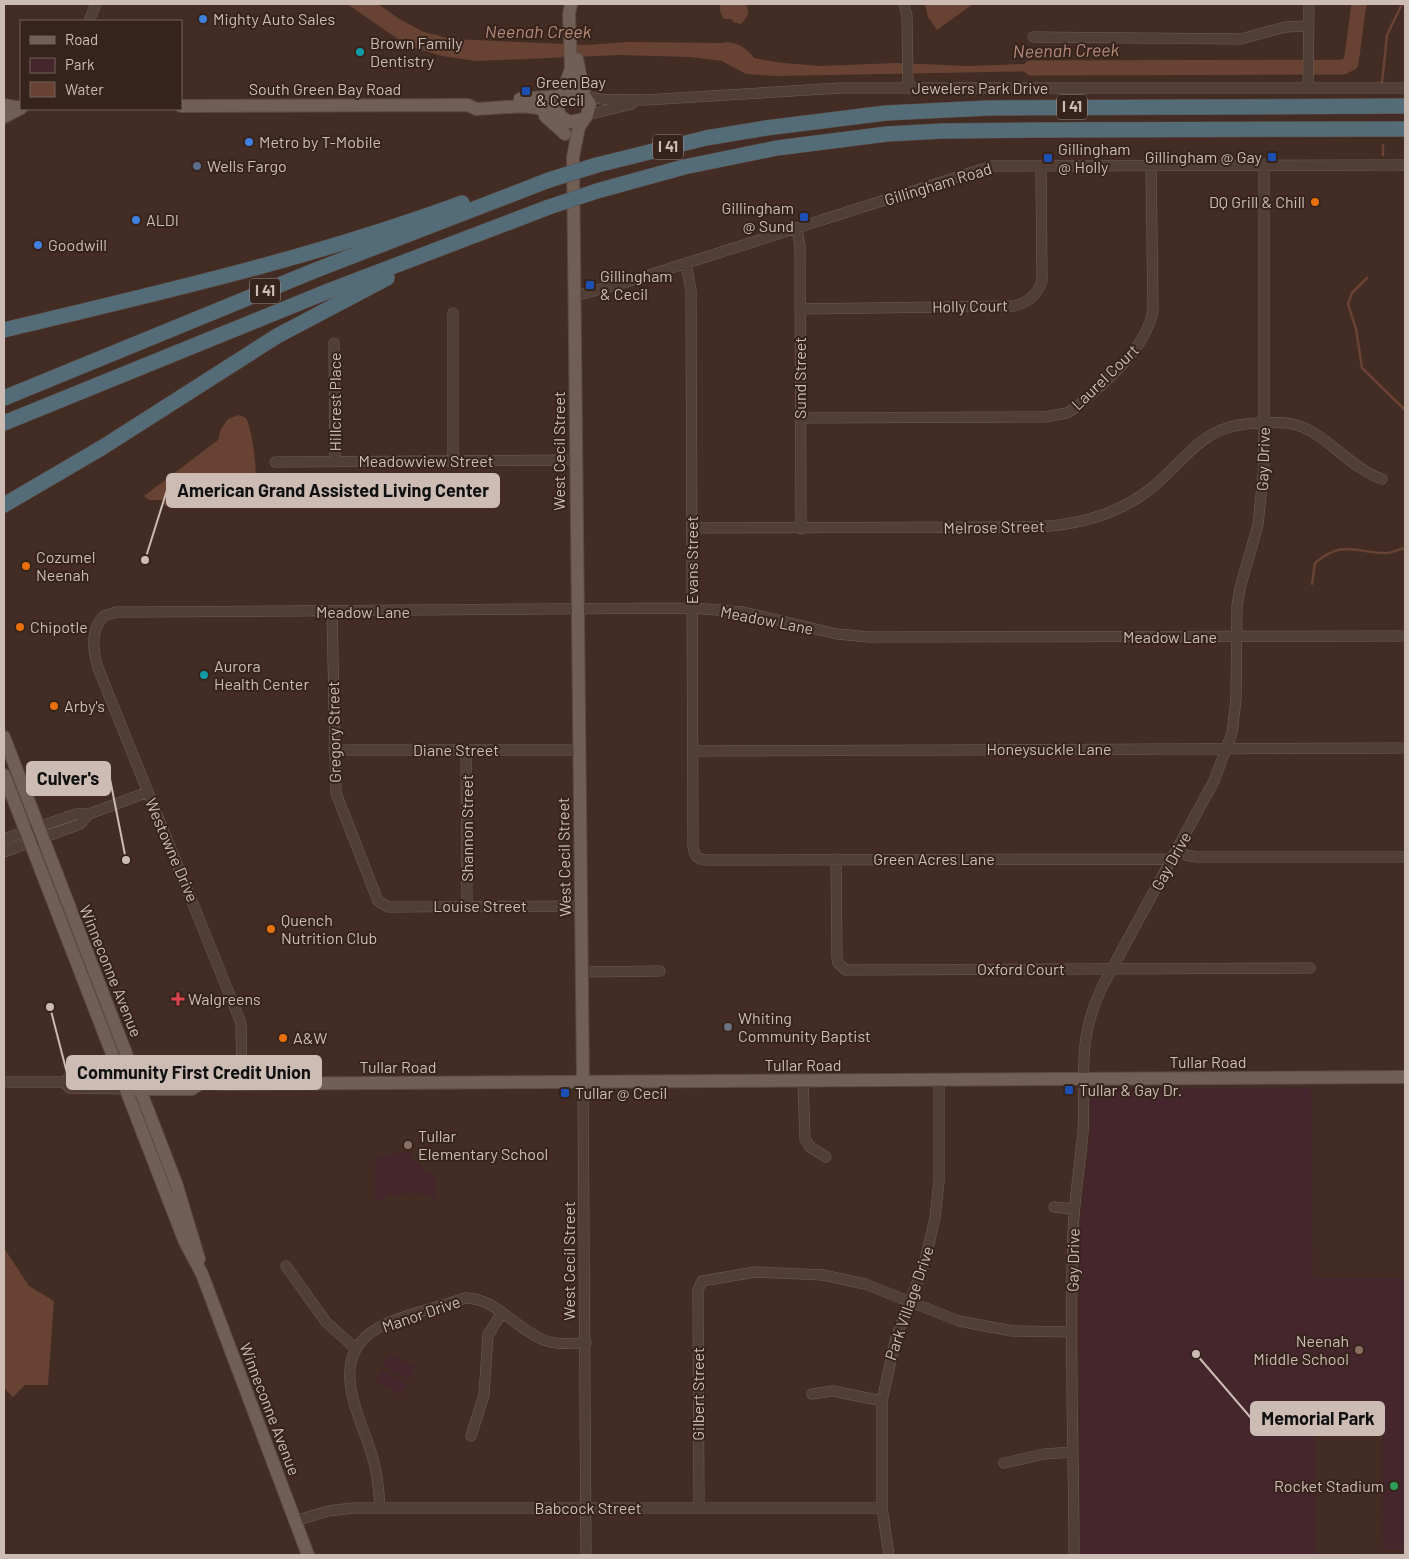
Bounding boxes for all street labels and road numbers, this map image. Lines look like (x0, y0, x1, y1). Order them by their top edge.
street label: Jewelers Park Drive (912, 78, 1048, 97)
street label: South Green Bay Road (249, 79, 401, 98)
road number: I 41 (1057, 94, 1087, 120)
road number: I 41 (653, 134, 683, 160)
street label: Gillingham Road (882, 158, 994, 209)
road number: I 41 (250, 278, 280, 304)
street label: Holly Court (932, 295, 1008, 316)
street label: Sund Street (790, 337, 809, 419)
street label: Laurel Court (1067, 340, 1142, 413)
street label: Hillcrest Place (325, 352, 344, 452)
street label: West Cecil Street (549, 391, 568, 511)
street label: Gay Drive (1252, 427, 1273, 491)
street label: Meadowview Street (358, 451, 494, 470)
street label: Evans Street (682, 516, 701, 604)
street label: Melrose Street (943, 516, 1045, 537)
street label: Meadow Lane (719, 601, 815, 638)
street label: Meadow Lane (316, 602, 410, 621)
street label: Meadow Lane (1123, 627, 1217, 646)
street label: Gregory Street (323, 681, 344, 783)
street label: Honeysuckle Lane (986, 739, 1112, 758)
street label: Diane Street (413, 740, 499, 759)
street label: Shannon Street (457, 774, 476, 882)
street label: Westowne Drive (142, 795, 203, 904)
street label: West Cecil Street (553, 797, 574, 917)
street label: Gay Drive (1147, 828, 1194, 893)
street label: Green Acres Lane (873, 849, 995, 868)
street label: Louise Street (433, 896, 527, 915)
street label: Winneconne Avenue (76, 902, 147, 1040)
street label: Oxford Court (977, 959, 1065, 978)
street label: Tullar Road (1170, 1052, 1246, 1071)
street label: Tullar Road (765, 1055, 841, 1074)
street label: Tullar Road (360, 1057, 436, 1076)
street label: West Cecil Street (559, 1201, 578, 1321)
street label: Gay Drive (1062, 1228, 1083, 1292)
street label: Park Village Drive (880, 1243, 937, 1362)
street label: Manor Drive (379, 1291, 462, 1336)
street label: Winneconne Avenue (236, 1340, 305, 1478)
street label: Gilbert Street (688, 1347, 707, 1441)
street label: Babcock Street (535, 1498, 641, 1517)

